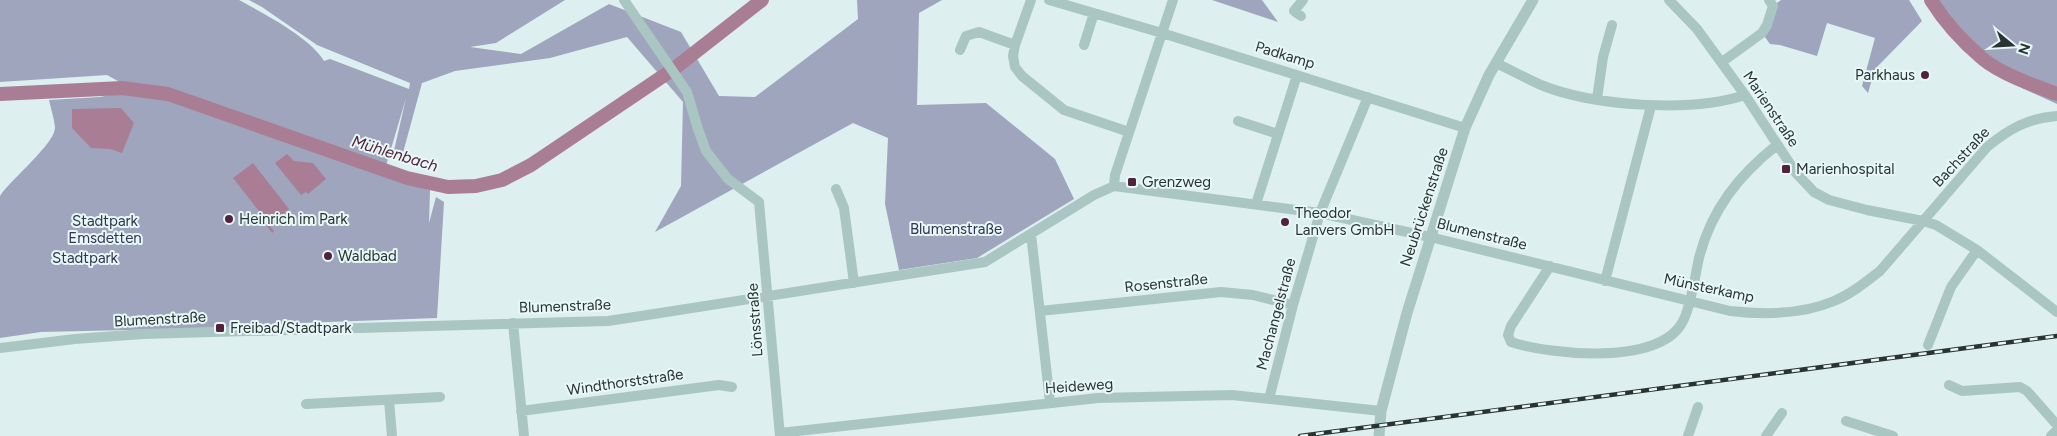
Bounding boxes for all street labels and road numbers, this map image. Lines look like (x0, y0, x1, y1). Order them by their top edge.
street label: Padkamp (1253, 37, 1317, 73)
street label: Marienstraße (1739, 68, 1803, 150)
street label: Bachstraße (1929, 123, 1993, 191)
street label: Neubrückenstraße (1396, 145, 1452, 269)
street label: Blumenstraße (1435, 214, 1529, 254)
street label: Machangelstraße (1252, 256, 1300, 372)
street label: Rosenstraße (1123, 270, 1209, 296)
street label: Münsterkamp (1662, 270, 1756, 306)
street label: Lönsstraße (743, 283, 767, 357)
street label: Blumenstraße (519, 295, 611, 317)
street label: Blumenstraße (113, 308, 207, 330)
street label: Windthorststraße (566, 365, 684, 399)
street label: Heideweg (1044, 375, 1114, 397)

